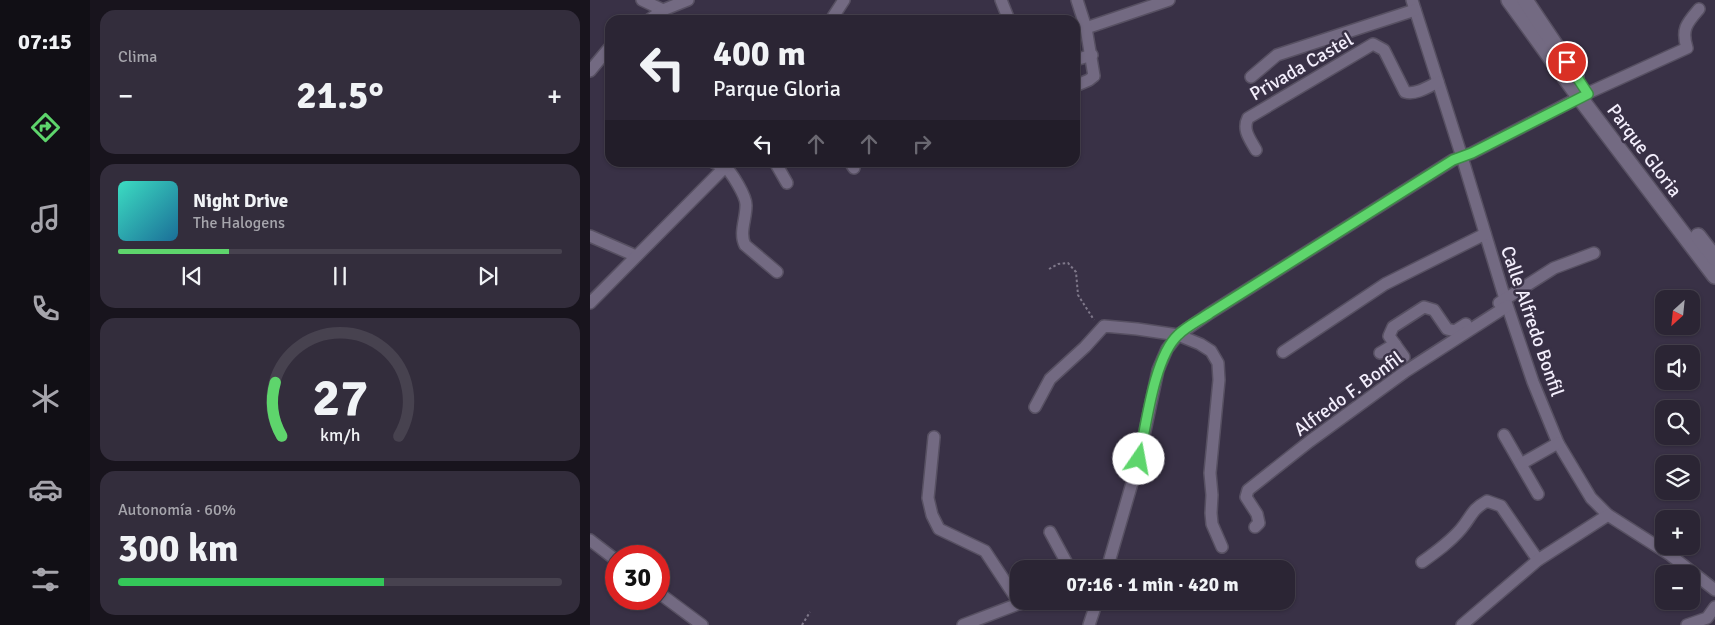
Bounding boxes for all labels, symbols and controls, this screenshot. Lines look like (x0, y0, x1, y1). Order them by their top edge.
text: 07:15 (18, 28, 72, 55)
street label: Privada Castel (1245, 28, 1358, 106)
text: 400 m (713, 32, 806, 75)
icon: left (630, 35, 695, 100)
pin (1546, 41, 1588, 83)
text: Clima (118, 47, 157, 67)
icon: arrive (1553, 48, 1581, 76)
text: 21.5° (296, 72, 384, 119)
text: Parque Gloria (713, 75, 841, 102)
text: − (118, 79, 133, 113)
text: + (547, 79, 562, 113)
street label: Parque Gloria (1601, 99, 1687, 202)
icon: directions (28, 110, 63, 145)
icon: left (749, 130, 777, 158)
icon: ahead (802, 130, 830, 158)
icon: ahead (855, 130, 883, 158)
icon: right (908, 130, 936, 158)
text: Night Drive (193, 189, 288, 213)
icon: music (28, 201, 63, 236)
text: The Halogens (193, 213, 285, 233)
street label: Calle Alfredo Bonfil (1495, 243, 1569, 400)
icon: previous (178, 262, 206, 290)
icon: pause (326, 262, 354, 290)
icon: next (474, 262, 502, 290)
north arrow (1655, 290, 1700, 335)
map controls (1655, 290, 1700, 610)
icon: phone (28, 291, 63, 326)
button: sound (1655, 345, 1700, 390)
street label: Alfredo F. Bonfil (1289, 346, 1408, 442)
text: 27 (312, 366, 368, 430)
icon: climate (28, 381, 63, 416)
button: search (1655, 400, 1700, 445)
text: km/h (320, 424, 360, 446)
position arrow (1112, 432, 1164, 484)
button: layers (1655, 455, 1700, 500)
icon: car (28, 472, 63, 507)
text: Autonomía · 60% (118, 500, 236, 520)
button: + (1655, 510, 1700, 555)
text: 300 km (118, 525, 239, 572)
speed limit sign: 30 (605, 545, 670, 610)
icon: filters (28, 562, 63, 597)
button: − (1655, 565, 1700, 610)
text: 07:16 · 1 min · 420 m (1066, 573, 1239, 597)

